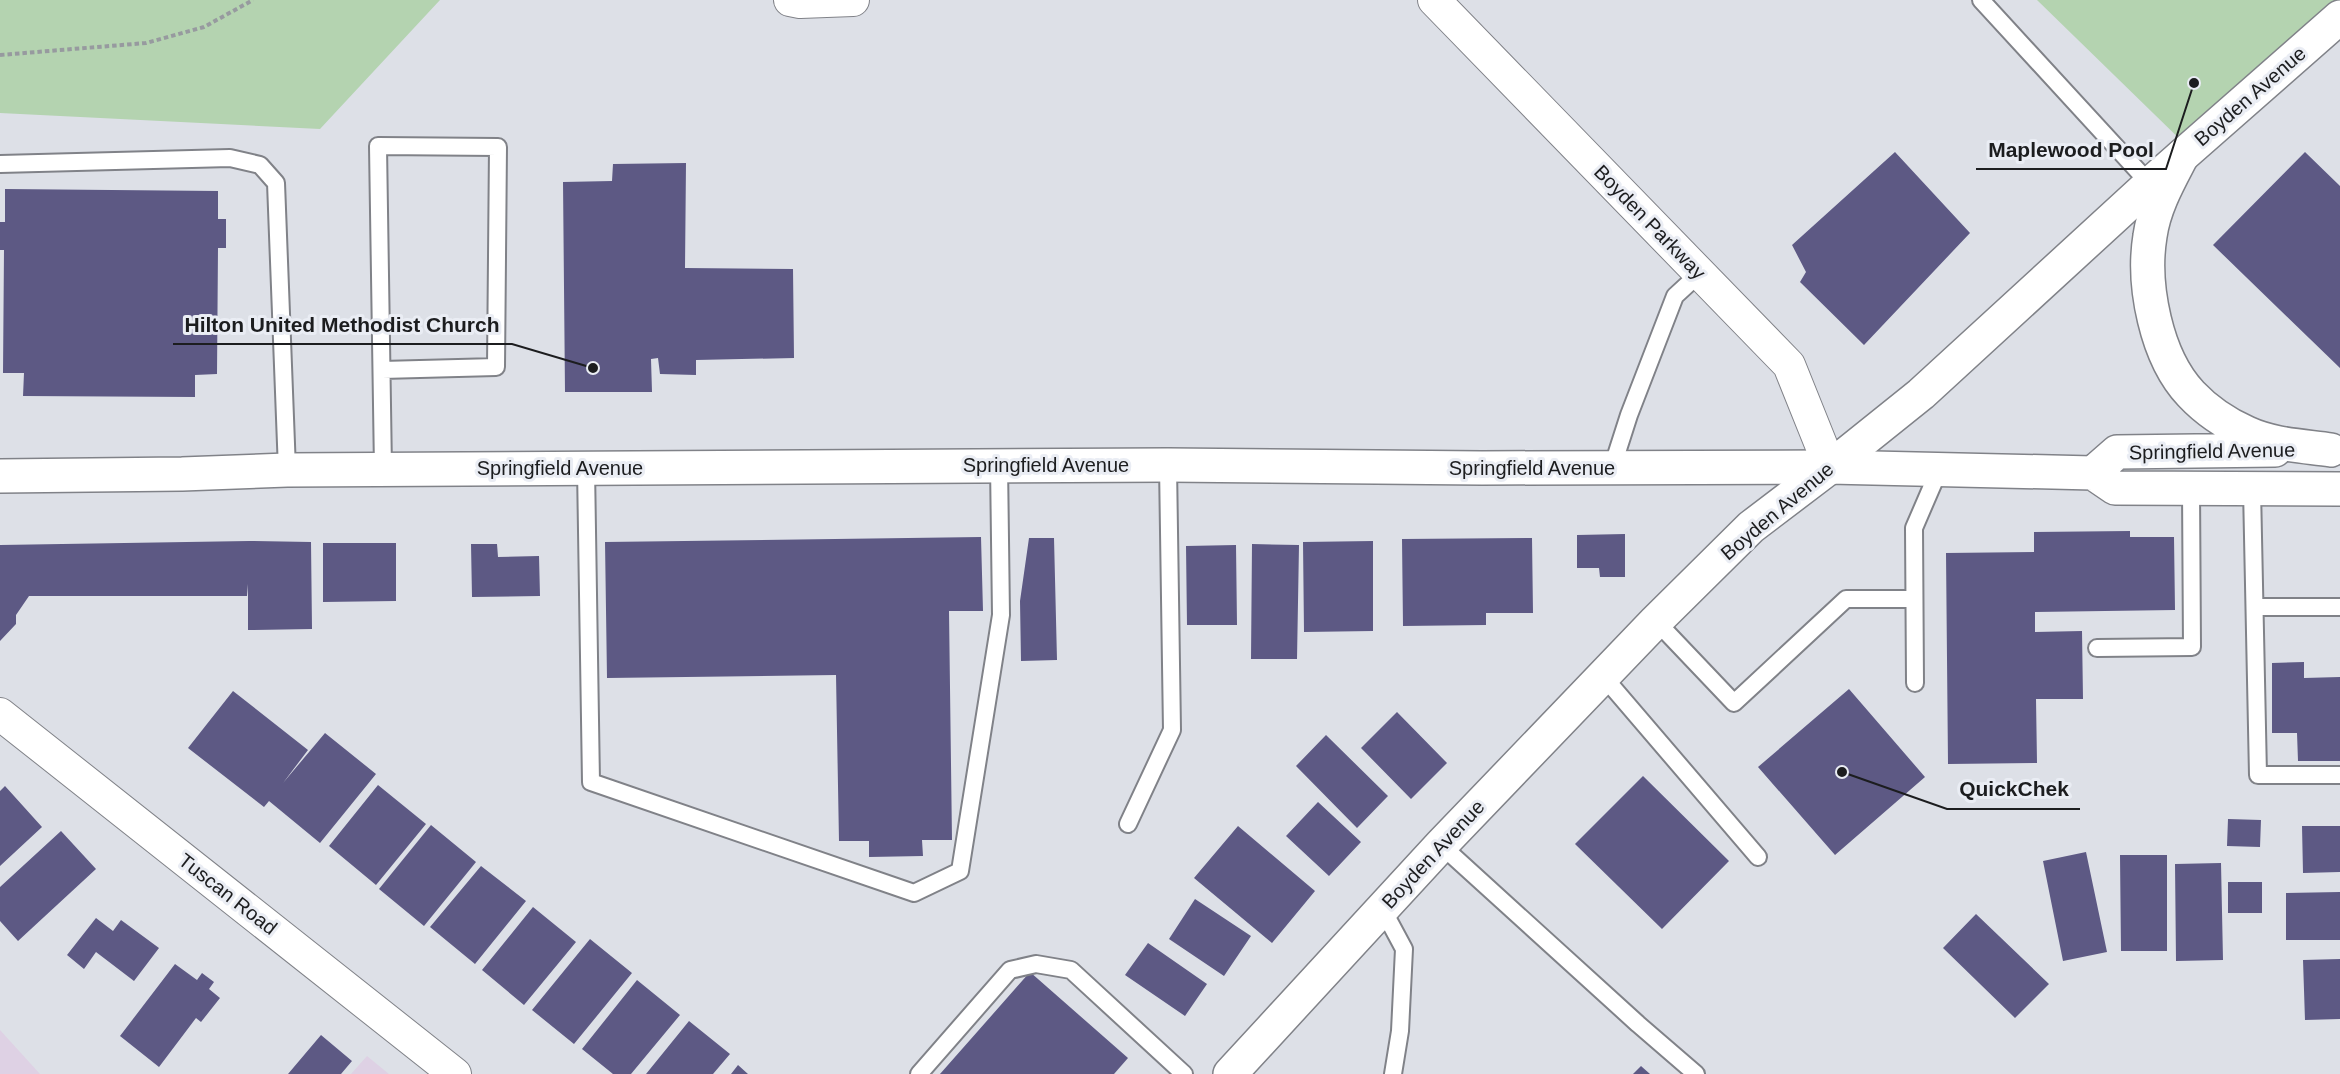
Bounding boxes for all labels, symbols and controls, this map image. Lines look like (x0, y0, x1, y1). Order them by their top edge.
street label: Boyden Avenue (2190, 42, 2310, 150)
callout: Maplewood Pool (1976, 130, 2166, 169)
text: Maplewood Pool (1988, 138, 2154, 161)
street label: Boyden Parkway (1590, 160, 1710, 284)
callout: Hilton United Methodist Church (173, 305, 512, 344)
text: Hilton United Methodist Church (185, 313, 499, 336)
street label: Springfield Avenue (2129, 439, 2295, 463)
street label: Springfield Avenue (963, 454, 1129, 476)
street label: Springfield Avenue (477, 457, 643, 479)
street label: Springfield Avenue (1449, 457, 1615, 479)
street label: Boyden Avenue (1716, 458, 1838, 564)
callout: QuickChek (1947, 770, 2080, 809)
text: QuickChek (1959, 777, 2069, 800)
street label: Boyden Avenue (1377, 795, 1489, 913)
street label: Tuscan Road (175, 849, 281, 939)

